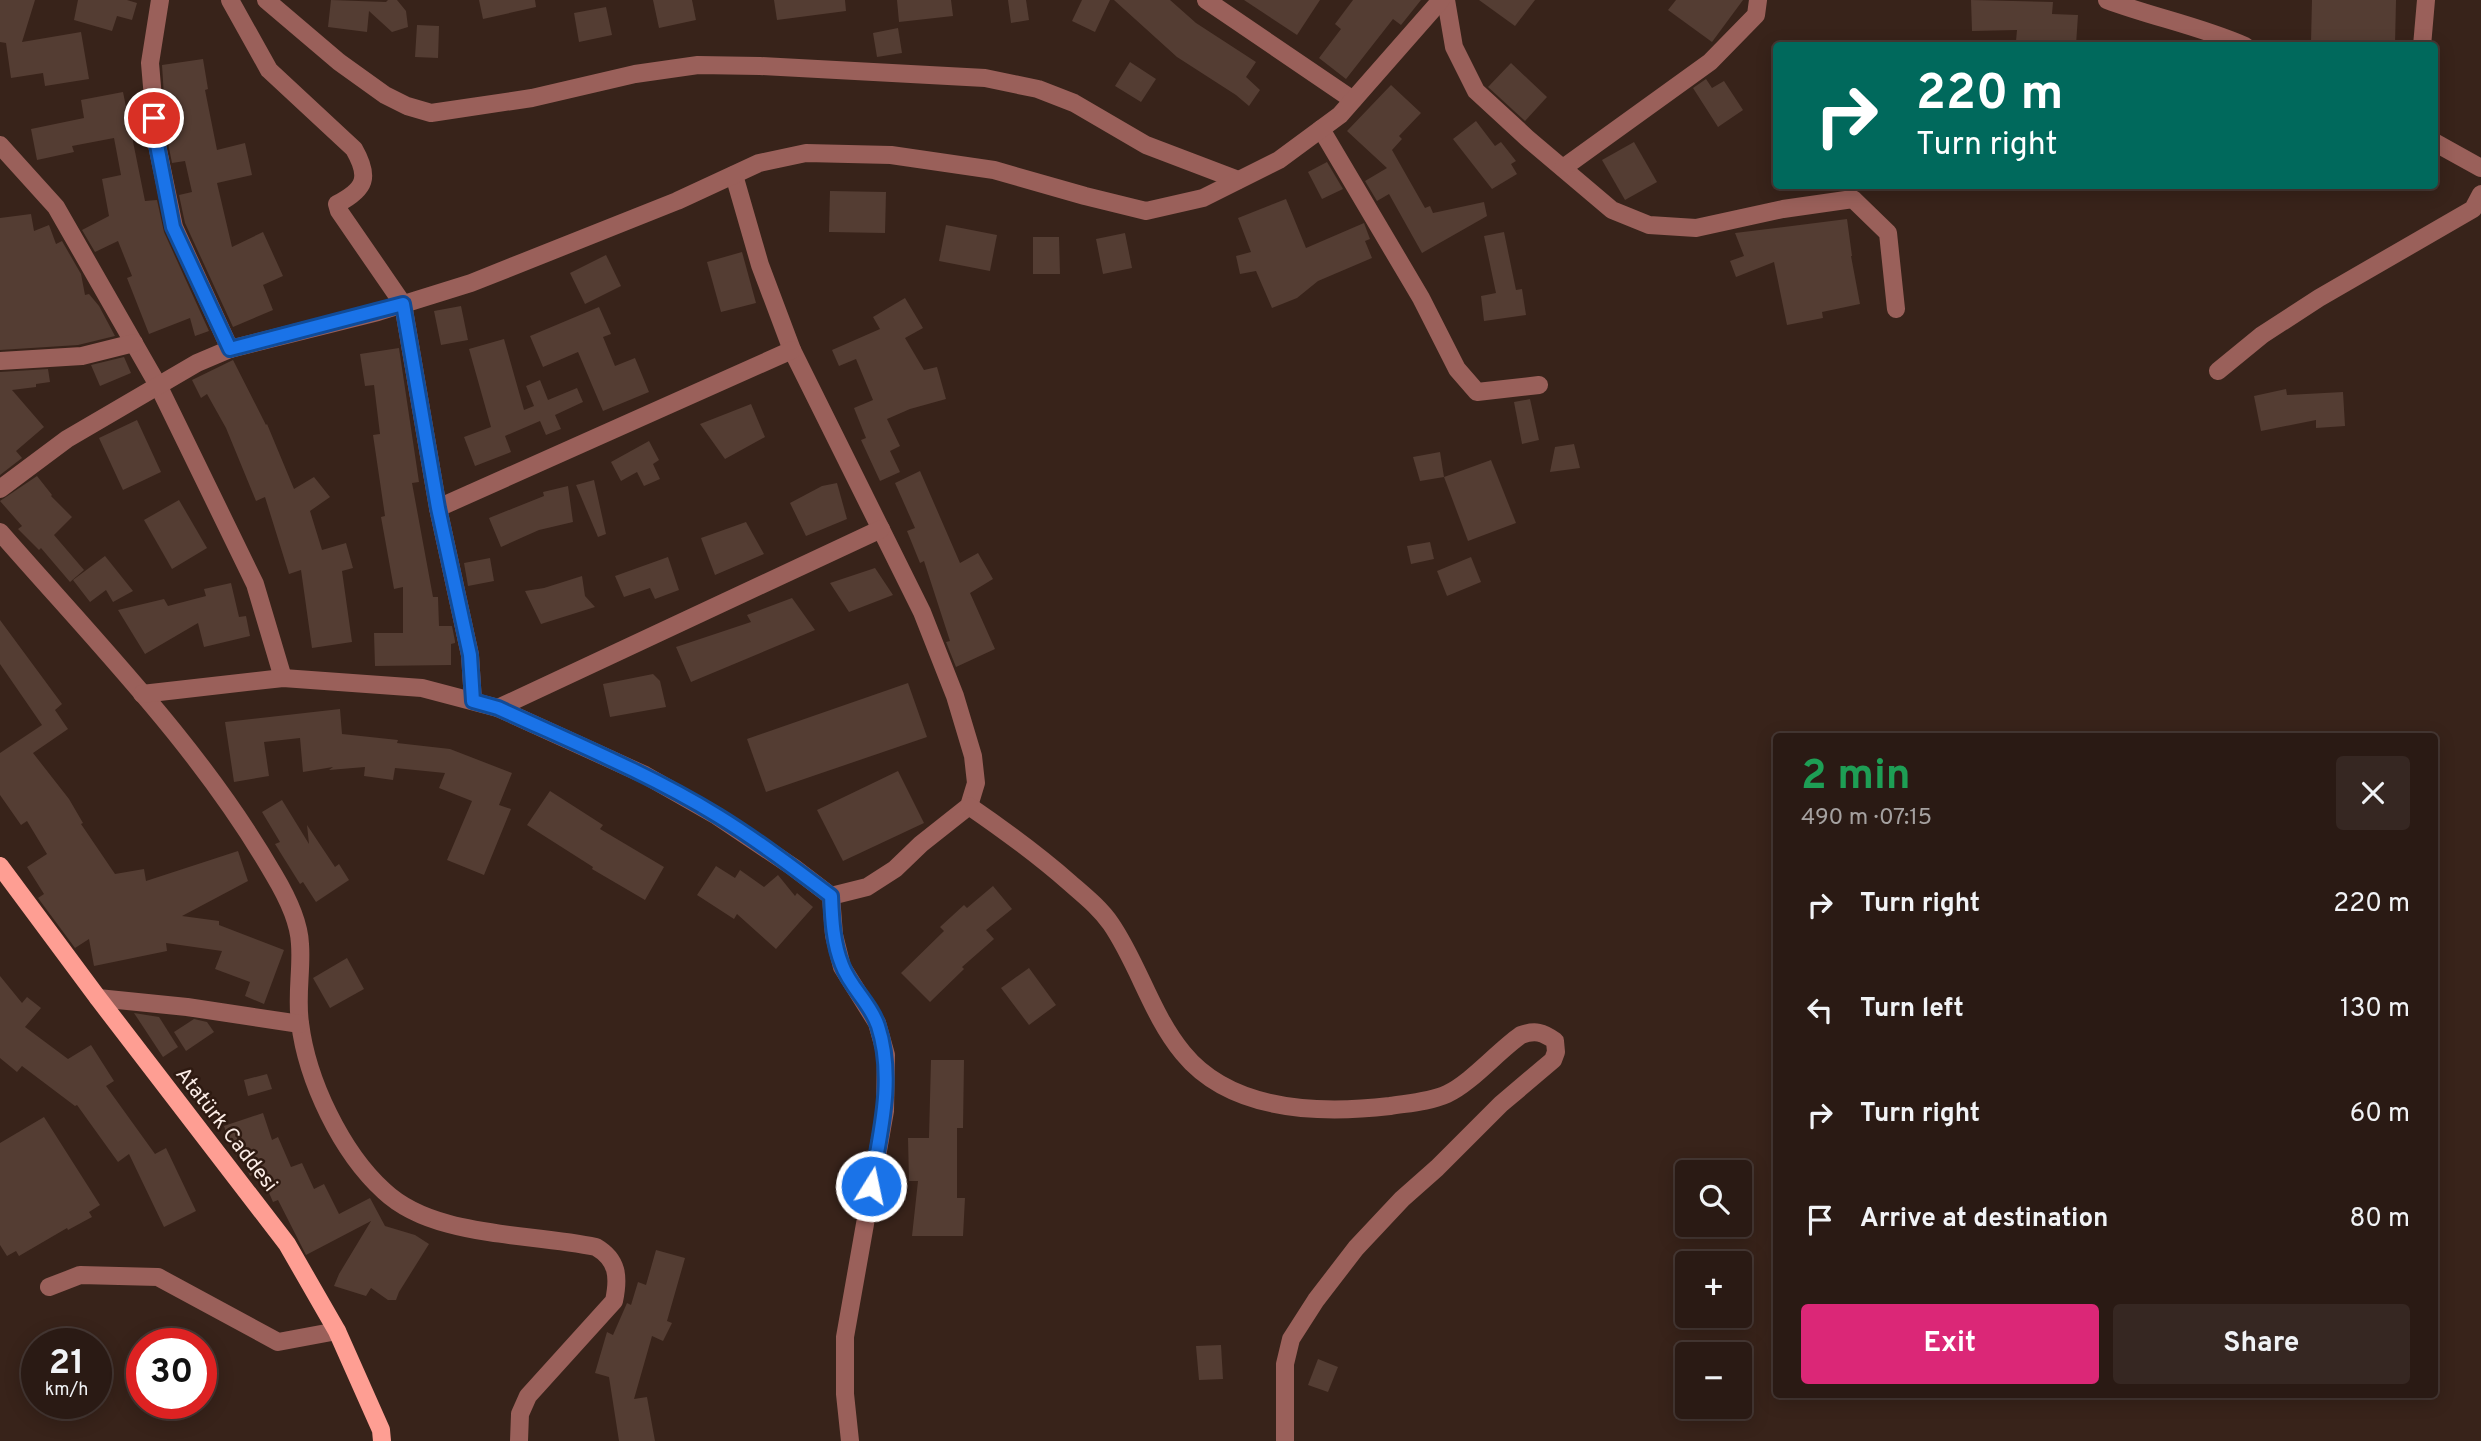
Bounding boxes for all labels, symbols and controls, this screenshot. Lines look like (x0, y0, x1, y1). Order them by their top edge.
text: 220 m (1916, 65, 2063, 127)
icon: right (1801, 70, 1892, 161)
pin (124, 88, 184, 148)
icon: arrive (135, 99, 173, 137)
text: Turn right (1916, 126, 2058, 166)
text: 2 min (1801, 751, 1911, 804)
button: close (2336, 756, 2410, 830)
text: 490 m · 07:15 (1801, 804, 1932, 833)
icon: right (1801, 886, 1839, 924)
text: Turn right (1860, 888, 1980, 921)
text: 220 m (2333, 888, 2410, 921)
icon: left (1801, 991, 1839, 1029)
text: Turn left (1860, 993, 1964, 1026)
text: 130 m (2340, 993, 2410, 1026)
street label: Atatürk Caddesi (169, 1062, 283, 1198)
icon: right (1801, 1096, 1839, 1134)
text: Turn right (1860, 1098, 1980, 1131)
text: 60 m (2350, 1098, 2410, 1131)
position arrow (834, 1149, 908, 1223)
map controls (1675, 1160, 1752, 1419)
button: search (1675, 1160, 1752, 1237)
icon: arrive (1801, 1201, 1839, 1239)
text: Arrive at destination (1860, 1203, 2108, 1236)
text: 80 m (2350, 1203, 2410, 1236)
button: + (1675, 1251, 1752, 1328)
button: Exit (1801, 1304, 2099, 1384)
button: Share (2113, 1304, 2410, 1384)
speed limit sign: 30 (126, 1328, 217, 1419)
text: 21 (49, 1342, 84, 1386)
button: − (1675, 1342, 1752, 1419)
text: km/h (45, 1379, 88, 1402)

